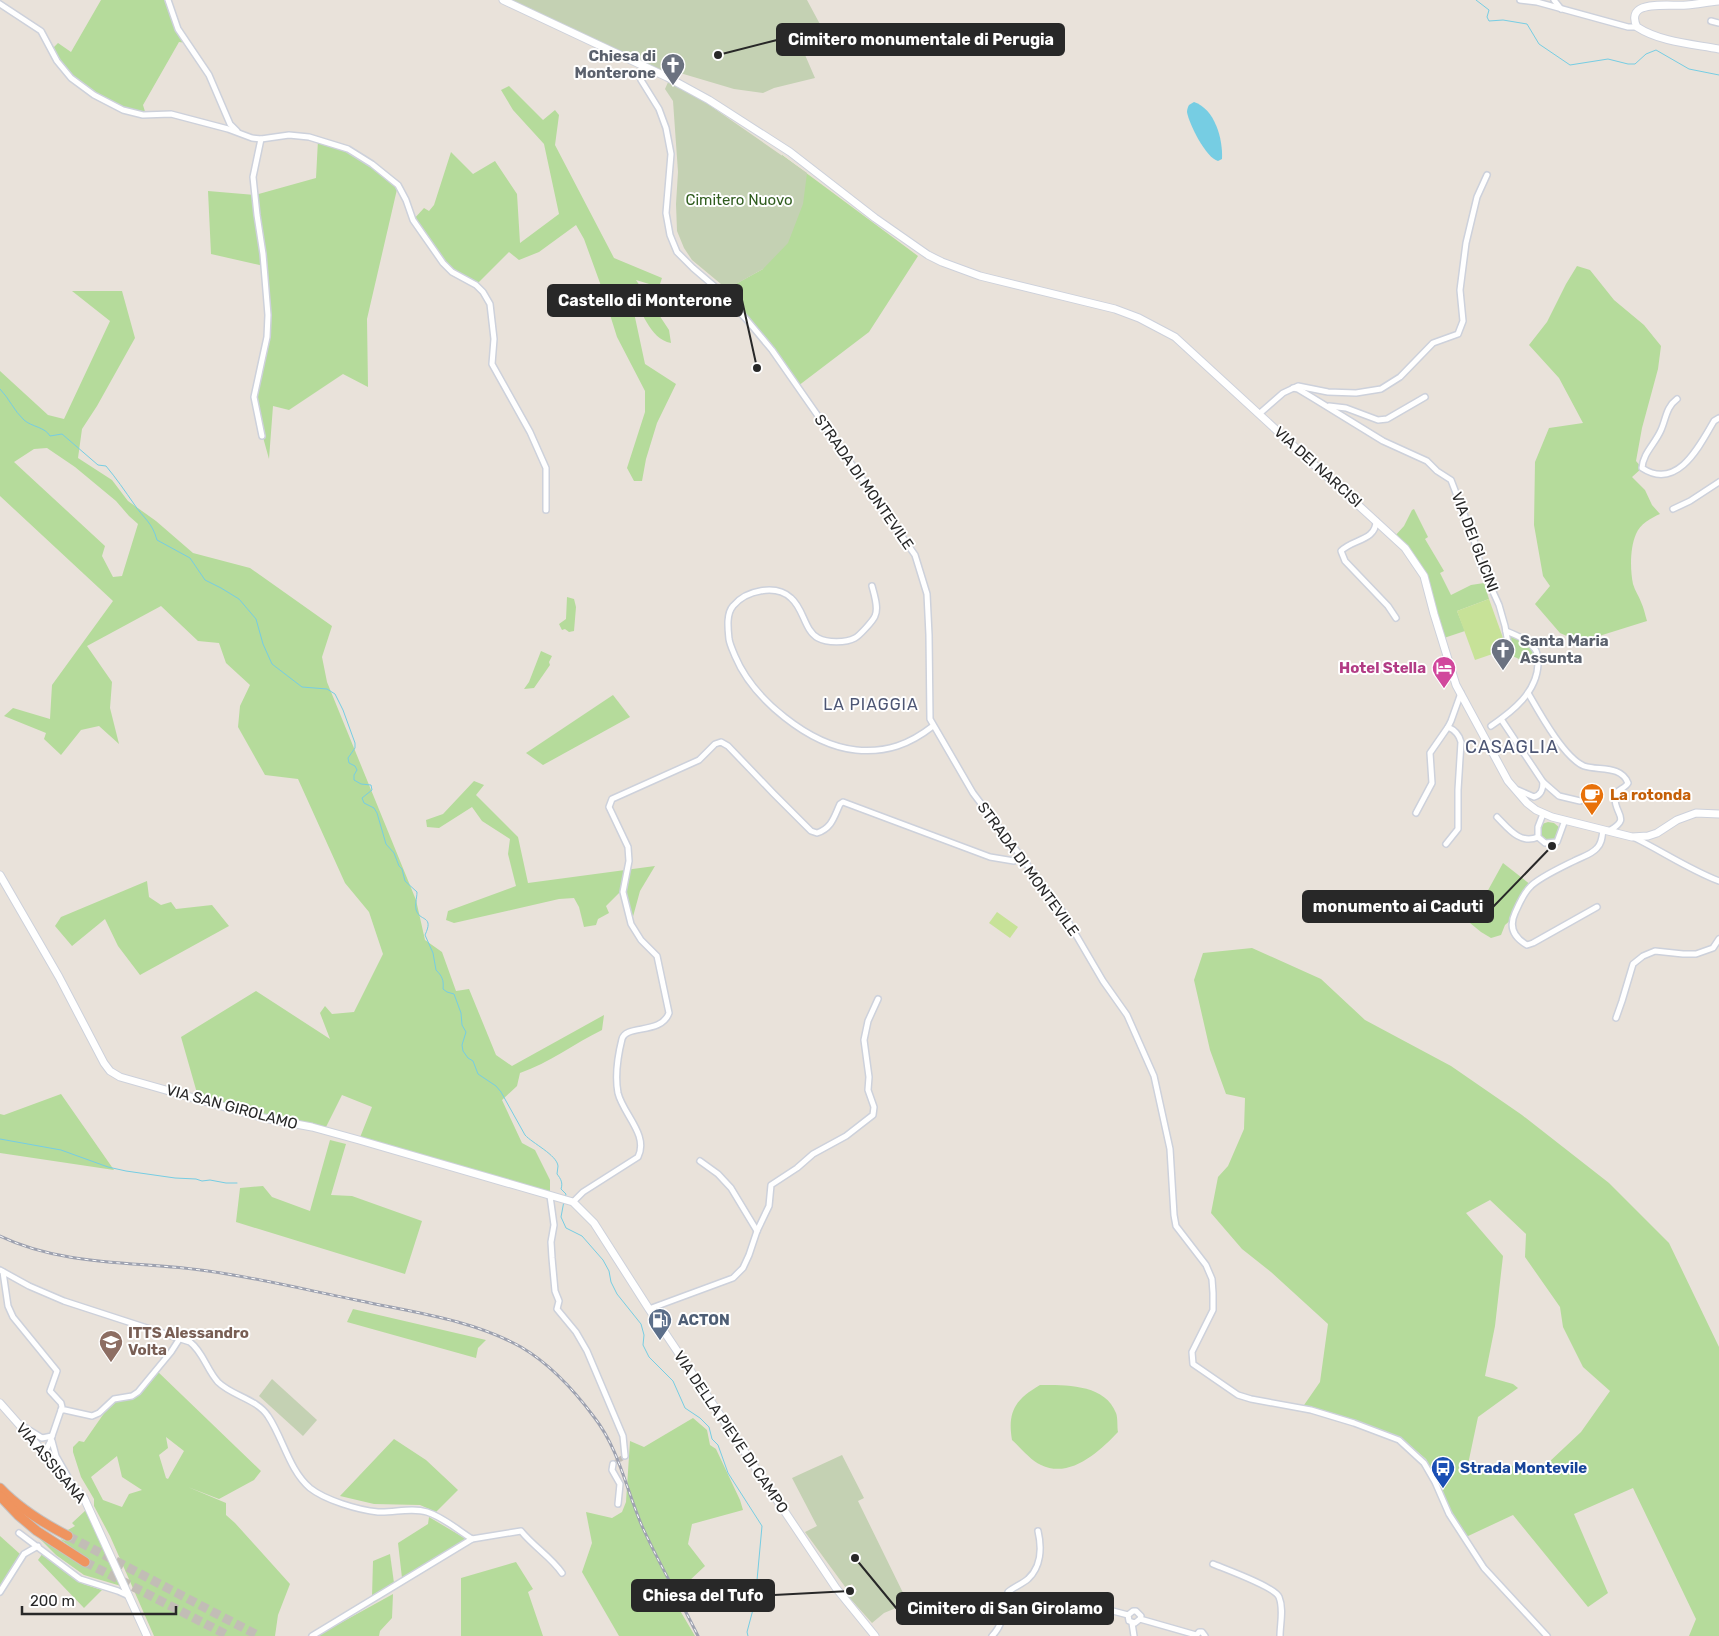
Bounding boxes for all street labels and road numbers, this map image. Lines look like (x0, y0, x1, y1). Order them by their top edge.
street label: STRADA DI MONTEVILE (810, 411, 918, 553)
street label: VIA DEI NARCISI (1270, 423, 1366, 511)
street label: VIA DEI GLICINI (1448, 489, 1502, 595)
street label: STRADA DI MONTEVILE (973, 799, 1083, 939)
street label: VIA SAN GIROLAMO (164, 1081, 300, 1133)
street label: VIA DELLA PIEVE DI CAMPO (670, 1347, 792, 1517)
street label: VIA ASSISANA (12, 1419, 90, 1507)

